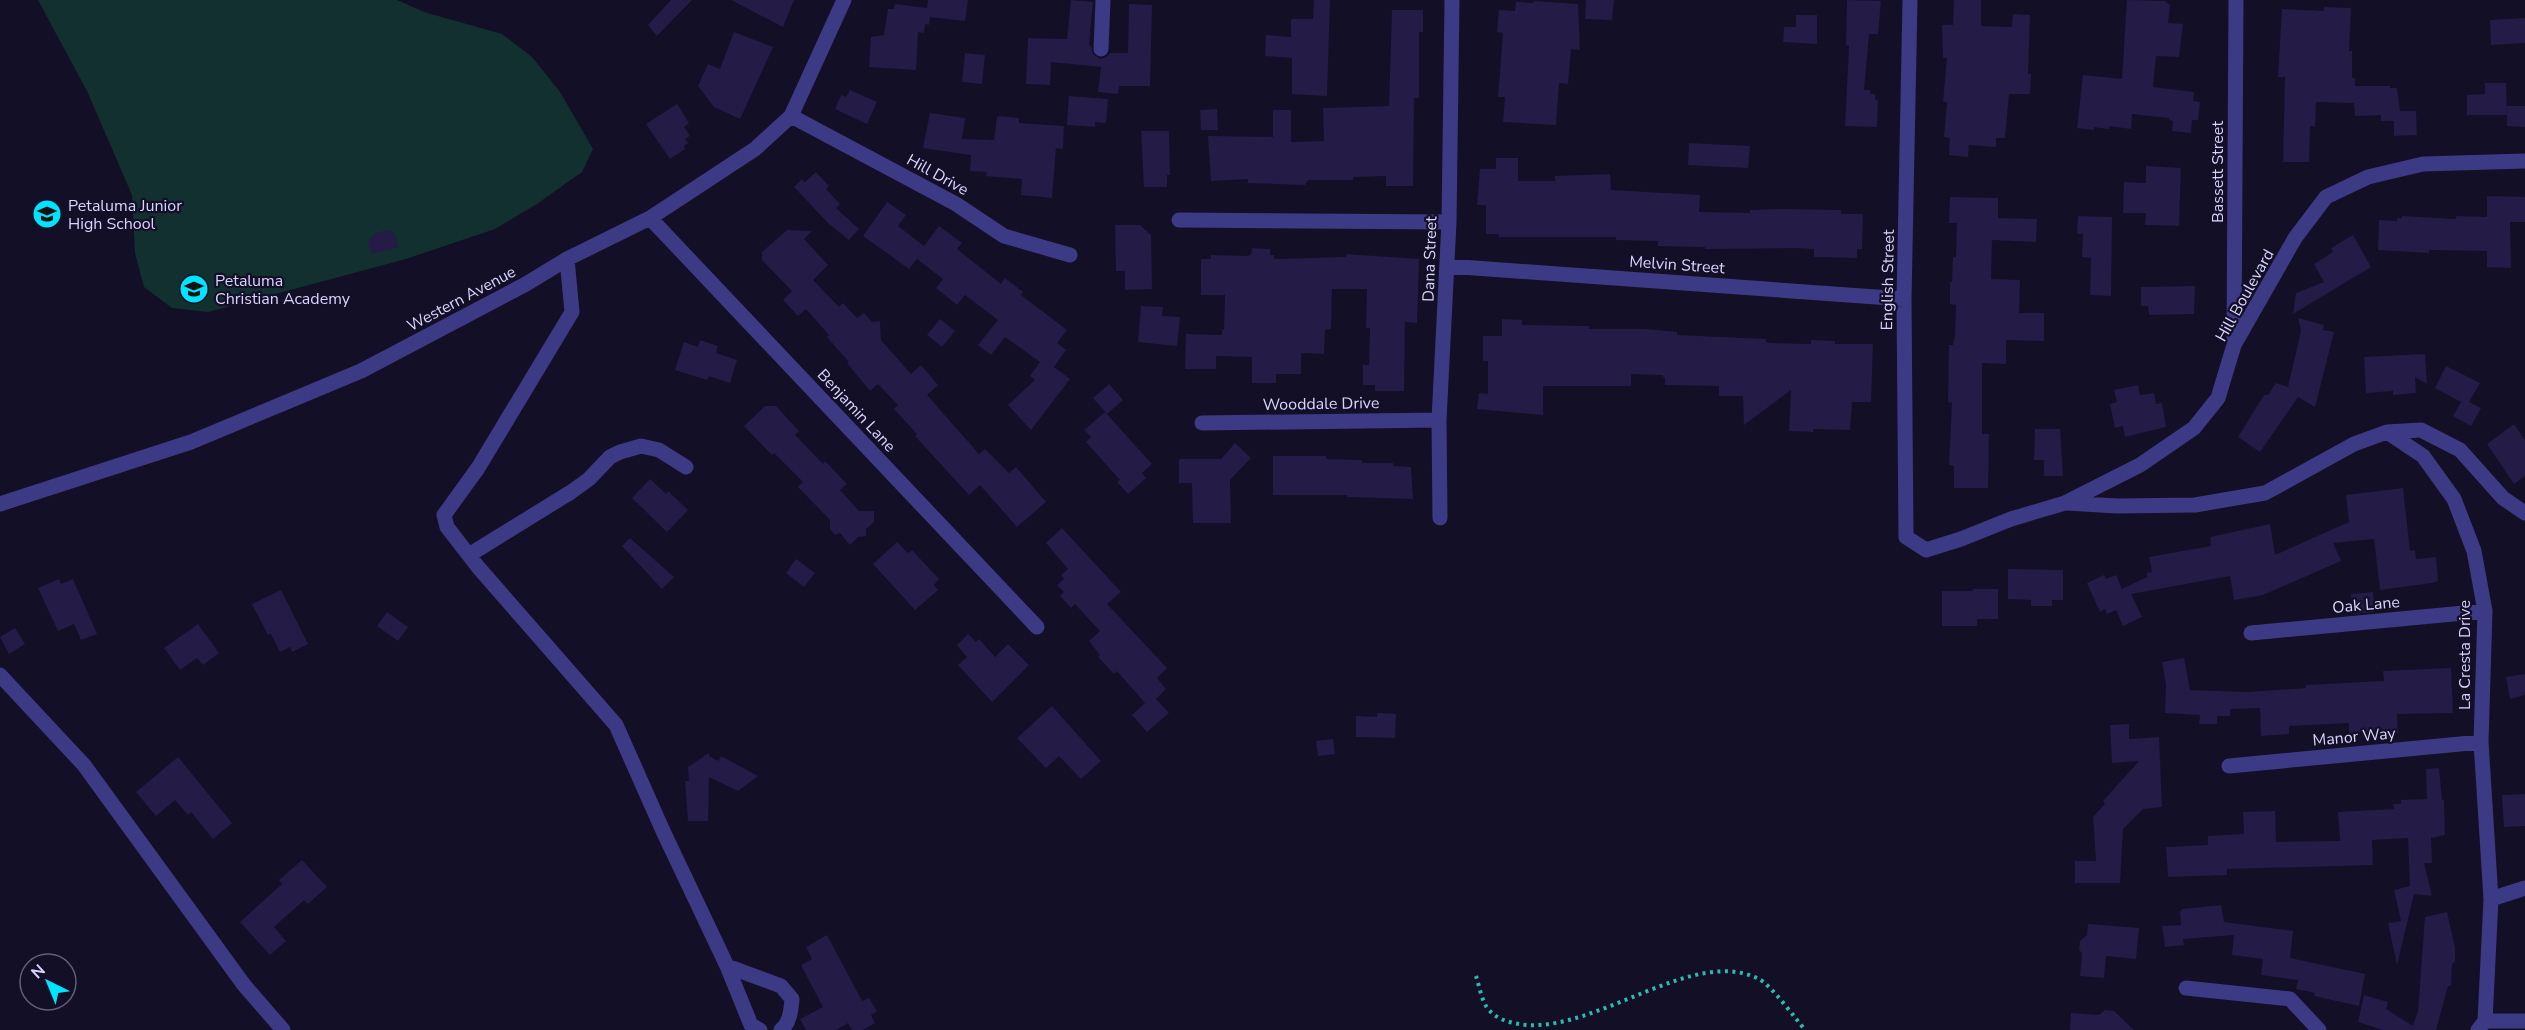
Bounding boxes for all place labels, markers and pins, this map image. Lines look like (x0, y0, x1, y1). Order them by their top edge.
place label: Petaluma Junior High School (68, 195, 182, 235)
school or university icon: Petaluma Junior High School (31, 198, 63, 230)
place label: Petaluma Christian Academy (215, 270, 351, 310)
school or university icon: Petaluma Christian Academy (178, 273, 210, 305)

